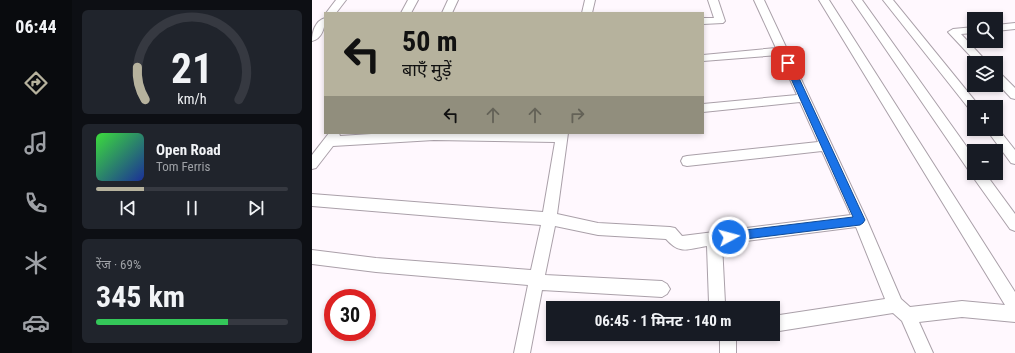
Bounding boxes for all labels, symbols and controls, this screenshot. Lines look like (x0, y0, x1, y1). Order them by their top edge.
map controls (967, 12, 1003, 180)
button: search (967, 12, 1003, 48)
text: 06:44 (15, 16, 57, 37)
text: 50 m (402, 25, 458, 58)
icon: left (336, 28, 388, 80)
text: 21 (171, 44, 213, 93)
pin (771, 46, 805, 80)
icon: arrive (777, 52, 799, 74)
button: layers (967, 56, 1003, 92)
text: बाएँ मुड़ें (402, 59, 451, 80)
icon: directions (22, 69, 50, 97)
text: km/h (177, 91, 207, 107)
button: + (967, 100, 1003, 136)
icon: left (440, 104, 462, 126)
icon: ahead (482, 104, 504, 126)
icon: ahead (524, 104, 546, 126)
icon: right (566, 104, 588, 126)
icon: music (22, 129, 50, 157)
text: Open Road (156, 141, 221, 159)
button: − (967, 144, 1003, 180)
text: Tom Ferris (156, 159, 210, 174)
icon: phone (22, 189, 50, 217)
icon: previous (117, 197, 139, 219)
icon: pause (181, 197, 203, 219)
icon: next (245, 197, 267, 219)
position arrow (708, 216, 750, 258)
icon: climate (22, 249, 50, 277)
text: रेंज · 69% (96, 257, 141, 272)
text: 345 km (96, 279, 185, 314)
speed limit sign: 30 (324, 289, 376, 341)
icon: car (22, 309, 50, 337)
text: 06:45 · 1 मिनट · 140 m (595, 312, 731, 330)

